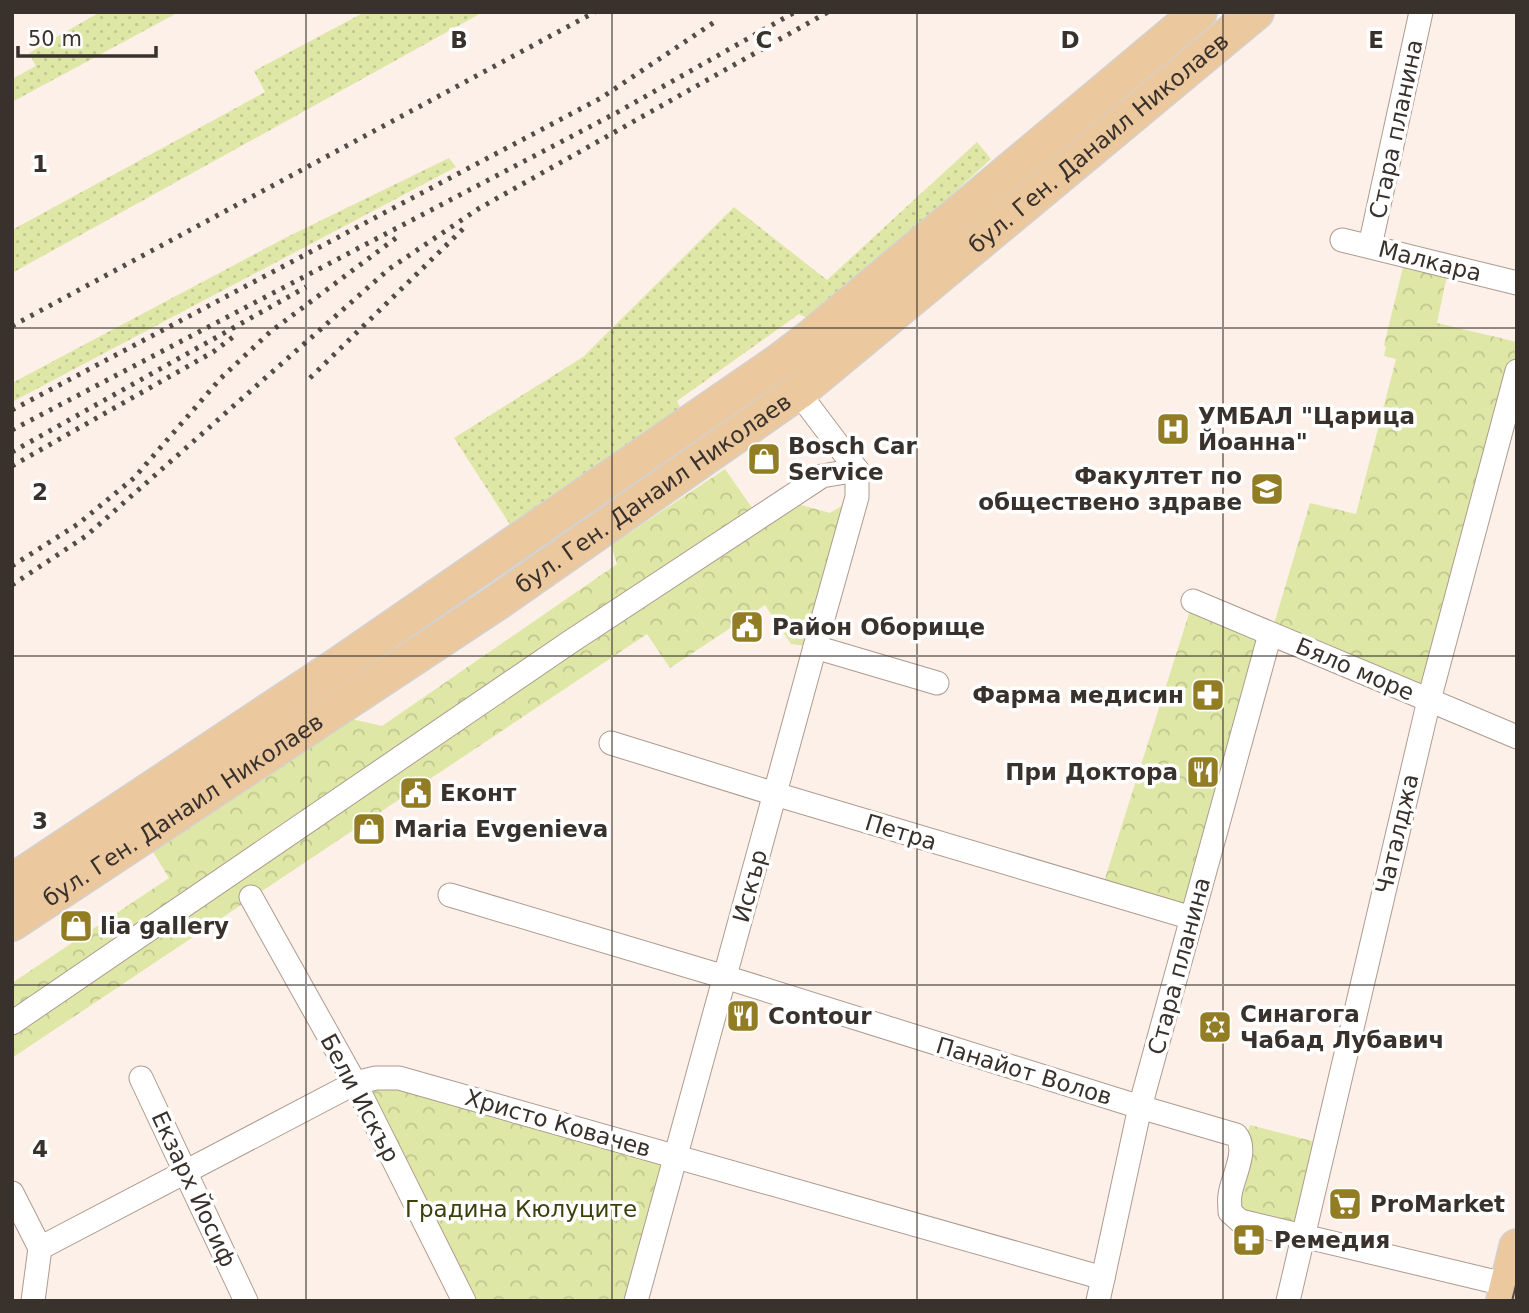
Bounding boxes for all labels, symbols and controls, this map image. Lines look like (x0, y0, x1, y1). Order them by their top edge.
scale bar (18, 14, 156, 58)
text: 50 m (28, 27, 82, 51)
text: B (450, 27, 468, 53)
text: C (756, 27, 772, 53)
street label: бул. Ген. Данаил Николаев (963, 27, 1234, 258)
text: D (1060, 27, 1080, 53)
text: E (1368, 27, 1384, 53)
street label: Стара планина (1364, 37, 1428, 221)
text: 1 (32, 151, 48, 177)
street label: Малкара (1376, 236, 1484, 286)
street label: бул. Ген. Данаил Николаев (510, 388, 796, 598)
place label: УМБАЛ "Царица Йоанна" (1198, 403, 1415, 455)
hospital icon: УМБАЛ "Царица Йоанна" (1154, 410, 1192, 448)
place label: Bosch Car Service (788, 433, 917, 485)
shop icon: Bosch Car Service (745, 440, 783, 478)
place label: Факултет по обществено здраве (978, 463, 1242, 515)
school or university icon: Факултет по обществено здраве (1248, 470, 1286, 508)
text: 2 (32, 479, 48, 505)
public building icon: Район Оборище (728, 608, 766, 646)
place label: Район Оборище (772, 614, 985, 640)
street label: Бяло море (1292, 632, 1418, 706)
pharmacy icon: Фарма медисин (1189, 676, 1227, 714)
place label: Фарма медисин (972, 682, 1184, 708)
street label: бул. Ген. Данаил Николаев (38, 708, 328, 912)
restaurant icon: При Доктора (1184, 753, 1222, 791)
place label: При Доктора (1005, 759, 1178, 785)
street label: Чаталджа (1371, 771, 1423, 897)
public building icon: Еконт (397, 774, 435, 812)
place label: Еконт (440, 780, 517, 806)
text: 3 (32, 808, 48, 834)
street label: Петра (862, 809, 940, 855)
shop icon: Maria Evgenieva (350, 810, 388, 848)
place label: Maria Evgenieva (394, 816, 608, 842)
street label: Искър (728, 847, 772, 925)
street label: Стара планина (1143, 874, 1215, 1058)
shop icon: lia gallery (57, 907, 95, 945)
place label: lia gallery (100, 913, 229, 939)
restaurant icon: Contour (724, 997, 762, 1035)
place label: Синагога Чабад Лубавич (1240, 1001, 1444, 1053)
place label: Contour (768, 1003, 872, 1029)
synagogue icon: Синагога Чабад Лубавич (1196, 1008, 1234, 1046)
street label: Бели Искър (315, 1029, 405, 1167)
street label: Панайот Волов (933, 1032, 1115, 1110)
street label: Христо Ковачев (462, 1084, 654, 1162)
street label: Екзарх Йосиф (147, 1107, 242, 1271)
text: 4 (32, 1136, 48, 1162)
supermarket icon: ProMarket (1326, 1185, 1364, 1223)
place label: ProMarket (1370, 1191, 1505, 1217)
park label: Градина Кюлуците (405, 1196, 637, 1222)
pharmacy icon: Ремедия (1230, 1221, 1268, 1259)
place label: Ремедия (1274, 1227, 1390, 1253)

